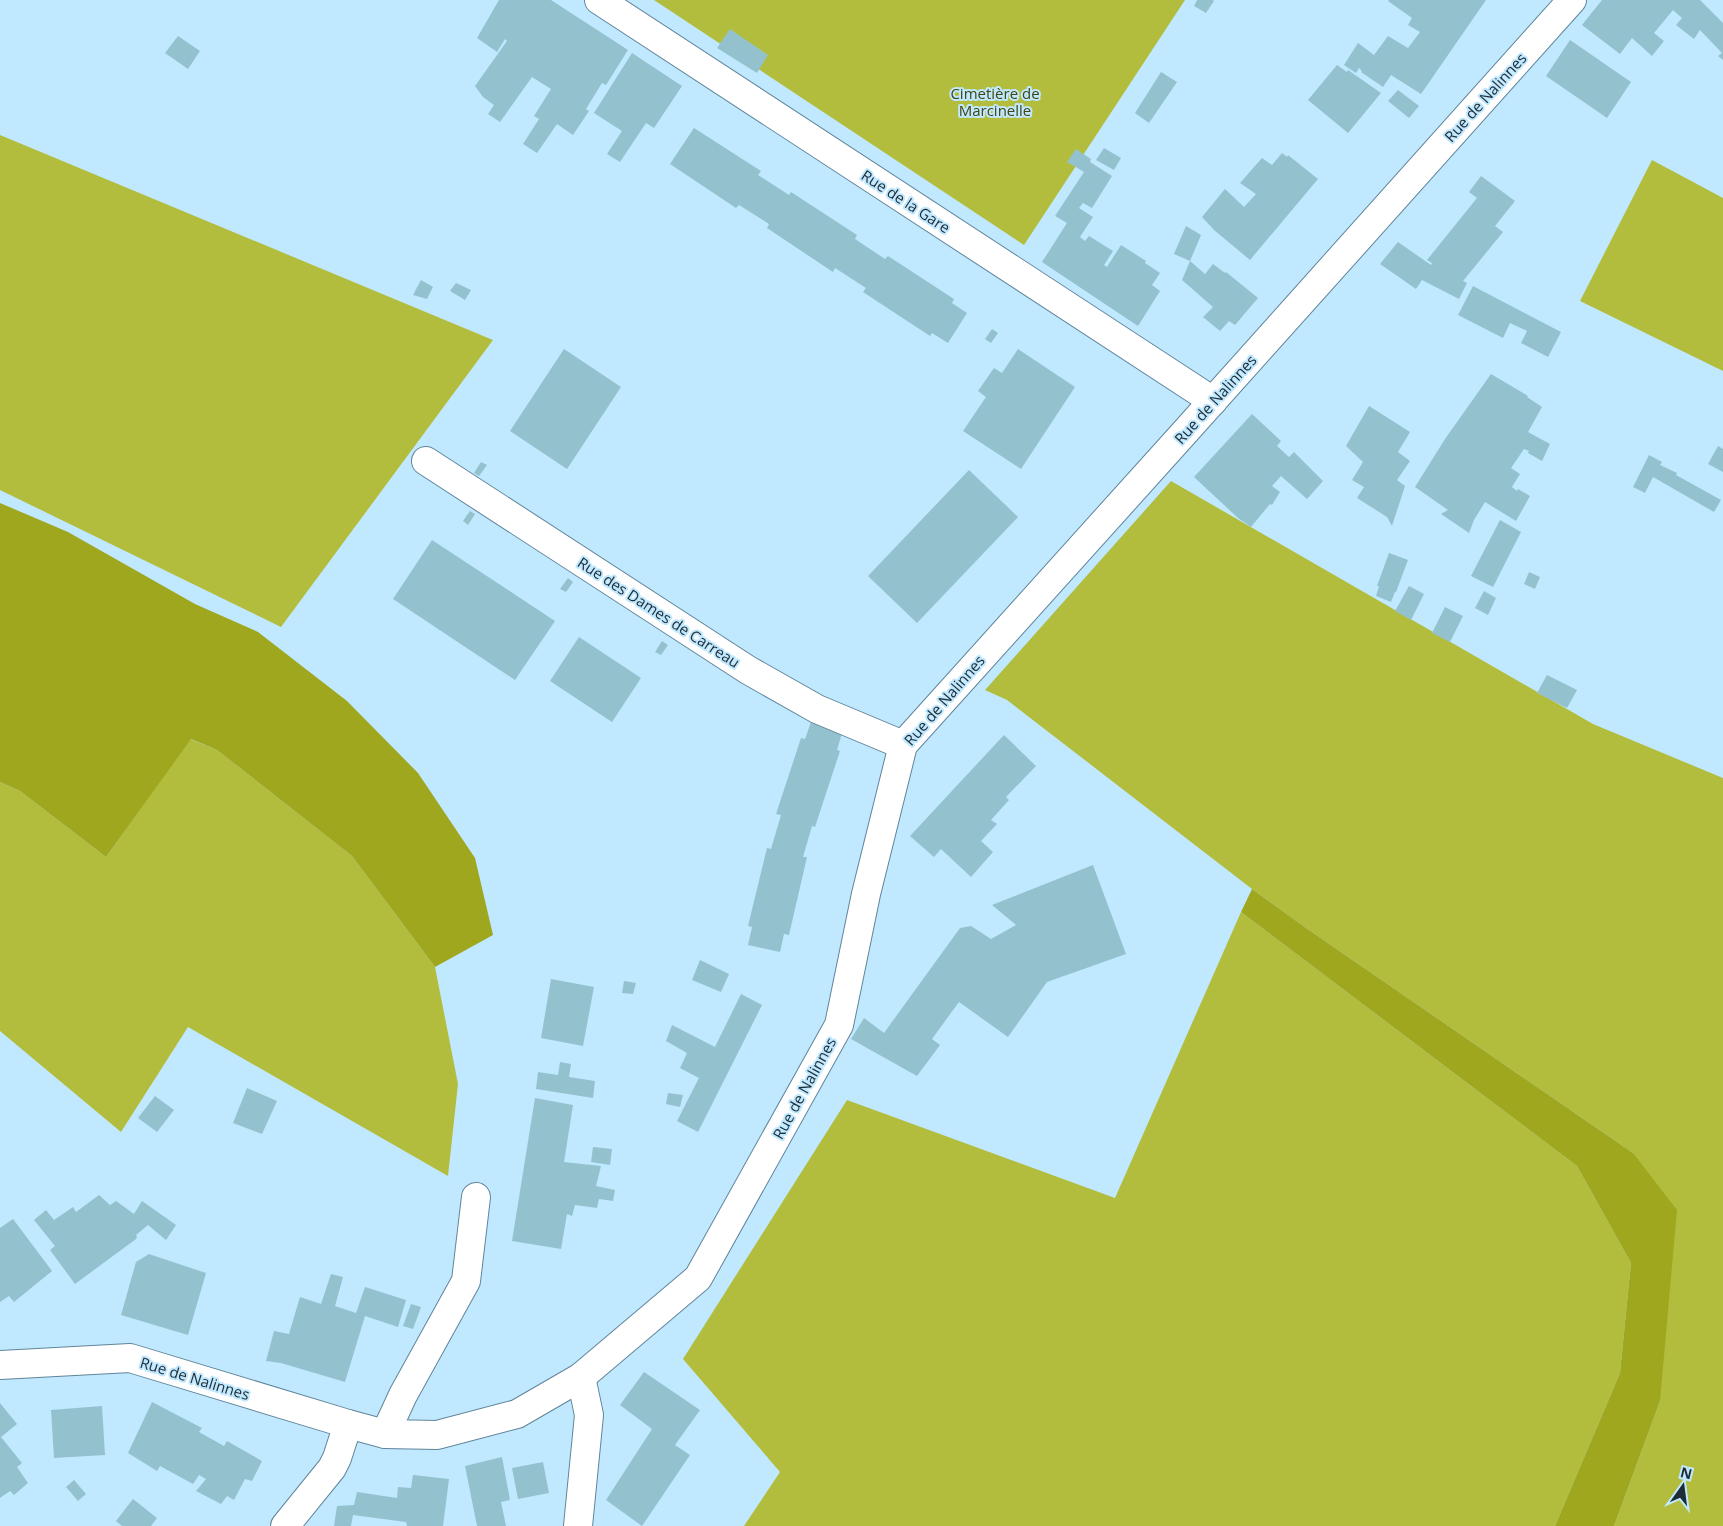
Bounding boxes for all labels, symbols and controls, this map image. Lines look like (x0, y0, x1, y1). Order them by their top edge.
street label: Rue de Nalinnes (1440, 48, 1530, 146)
park label: Cimetière de Marcinelle (950, 83, 1040, 120)
street label: Rue de la Gare (858, 165, 954, 237)
street label: Rue de Nalinnes (1170, 350, 1260, 448)
street label: Rue des Dames de Carreau (574, 552, 744, 672)
street label: Rue de Nalinnes (899, 651, 989, 749)
street label: Rue de Nalinnes (768, 1034, 840, 1142)
street label: Rue de Nalinnes (138, 1352, 252, 1404)
north arrow (1658, 1461, 1708, 1511)
text: N (1678, 1462, 1694, 1483)

